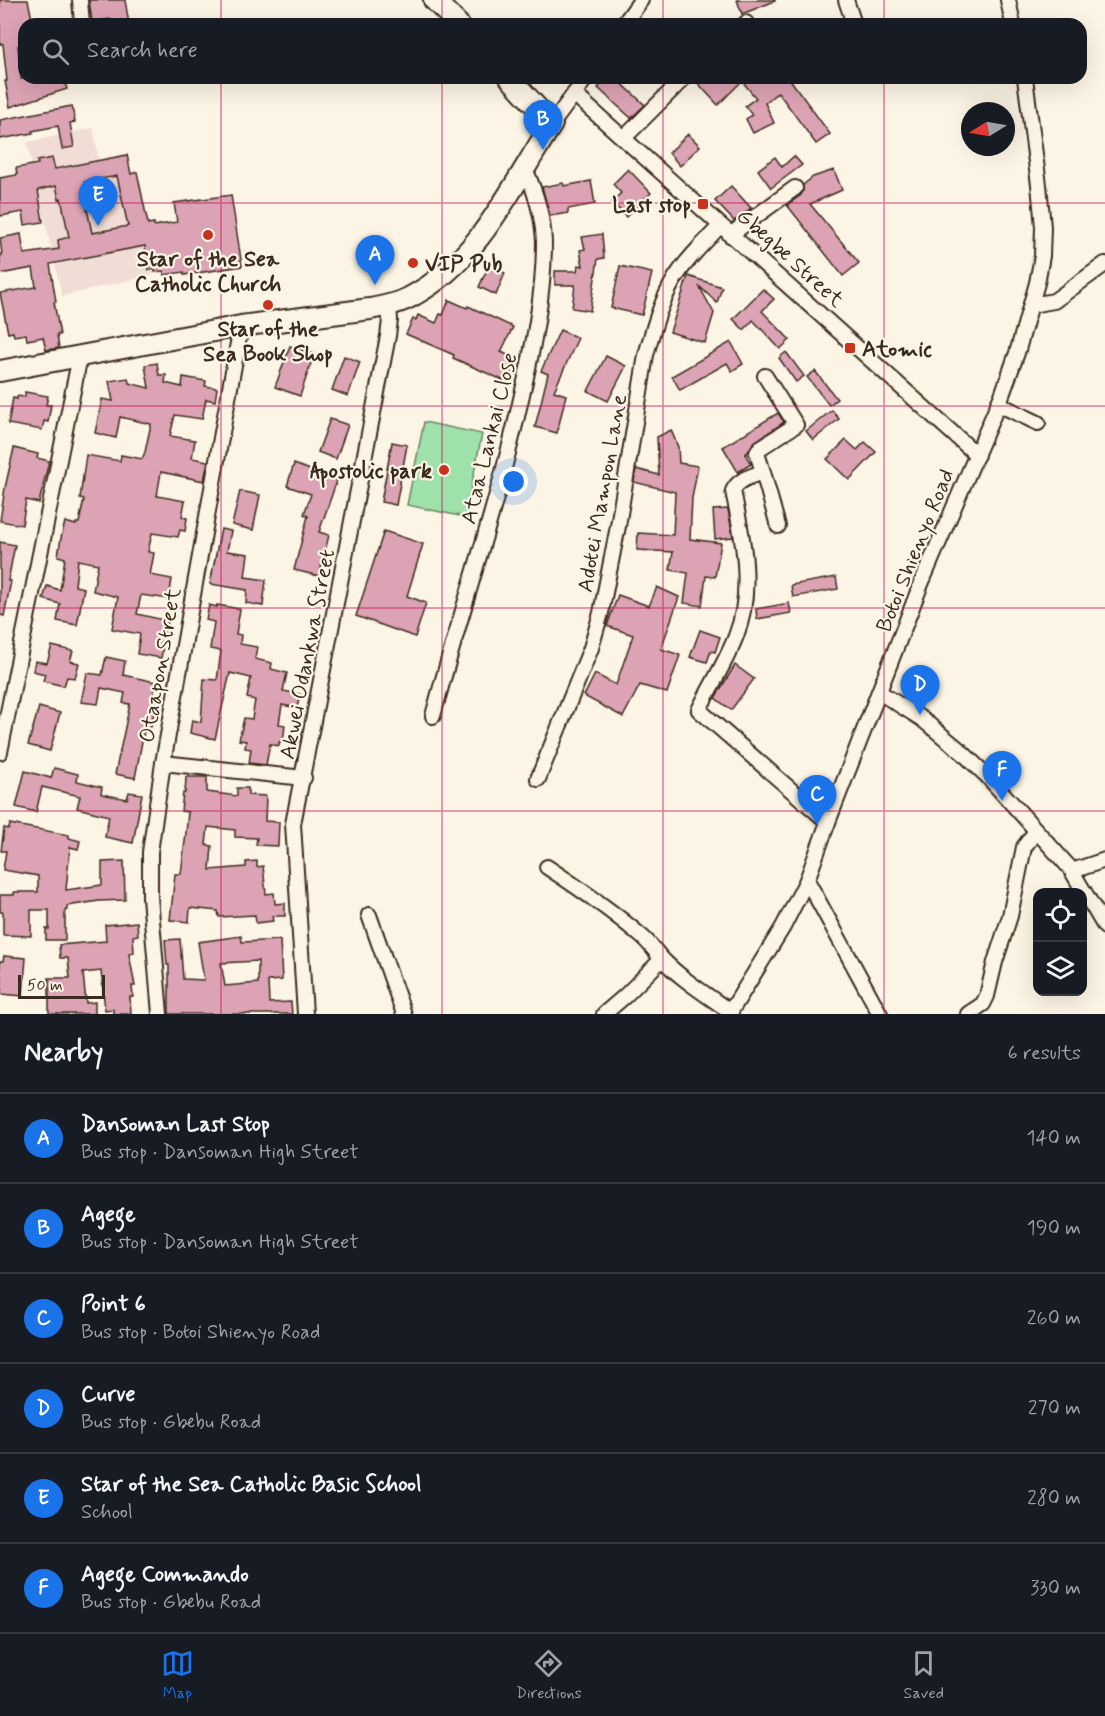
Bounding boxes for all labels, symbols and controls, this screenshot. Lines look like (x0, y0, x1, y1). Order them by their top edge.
search box (18, 18, 1087, 84)
icon: search (39, 35, 72, 68)
text: Search here (87, 37, 198, 65)
pin: B (524, 100, 562, 150)
north arrow (961, 102, 1015, 156)
pin: E (78, 176, 118, 226)
place label: Last stop (612, 192, 691, 220)
marker: Last stop (696, 197, 710, 211)
street label: Gbegbe Street (729, 203, 849, 315)
marker: Star of the Sea Catholic Church (201, 228, 215, 242)
pin: A (356, 236, 394, 285)
place label: Star of the Sea Catholic Church (135, 246, 281, 299)
place label: VIP Pub (425, 251, 502, 279)
marker: VIP Pub (406, 256, 420, 270)
marker: Star of the Sea Book Shop (261, 298, 275, 312)
place label: Star of the Sea Book Shop (203, 316, 333, 369)
place label: Atomic (862, 336, 932, 364)
marker: Atomic (843, 341, 857, 355)
street label: Ataa Lankai Close (455, 350, 525, 527)
street label: Adotei Mampon Lane (572, 392, 634, 595)
place label: Apostolic park (310, 458, 432, 488)
marker: Apostolic park (437, 463, 451, 477)
street label: Botoi Shienyo Road (870, 465, 961, 636)
your location (499, 467, 528, 496)
street label: Akwei Odankwa Street (274, 547, 342, 762)
street label: Otaapon Street (134, 586, 188, 745)
pin: D (900, 666, 940, 715)
pin: F (982, 752, 1022, 801)
pin: C (798, 776, 836, 825)
map controls (1033, 888, 1087, 996)
button: locate (1033, 888, 1087, 942)
button: layers (1033, 942, 1087, 996)
scale bar (18, 972, 105, 1000)
text: 50 m (27, 975, 63, 996)
text: Nearby (24, 1036, 103, 1070)
text: 6 results (1008, 1040, 1081, 1067)
text: Dansoman Last Stop (81, 1111, 270, 1139)
text: A (37, 1125, 50, 1152)
text: 140 m (1027, 1125, 1081, 1152)
text: Bus stop · Dansoman High Street (81, 1139, 359, 1166)
text: Agege (81, 1201, 136, 1229)
text: B (37, 1215, 50, 1242)
text: 190 m (1027, 1215, 1081, 1242)
text: Bus stop · Dansoman High Street (81, 1229, 359, 1256)
text: Point 6 (81, 1291, 146, 1319)
text: C (36, 1305, 51, 1332)
text: 260 m (1027, 1305, 1081, 1332)
text: Bus stop · Botoi Shienyo Road (81, 1319, 320, 1346)
text: Curve (81, 1381, 135, 1409)
text: D (37, 1395, 50, 1422)
text: 270 m (1028, 1395, 1081, 1422)
text: Bus stop · Gbebu Road (81, 1409, 261, 1436)
text: Star of the Sea Catholic Basic School (81, 1471, 422, 1499)
text: E (38, 1485, 49, 1512)
text: 280 m (1027, 1485, 1081, 1512)
text: School (81, 1499, 133, 1526)
text: Agege Commando (81, 1561, 249, 1589)
text: F (38, 1575, 49, 1602)
text: 330 m (1030, 1575, 1081, 1602)
text: Bus stop · Gbebu Road (81, 1589, 261, 1616)
tab: Map (161, 1647, 194, 1704)
tab: Directions (516, 1647, 582, 1704)
tab: Saved (904, 1647, 944, 1704)

